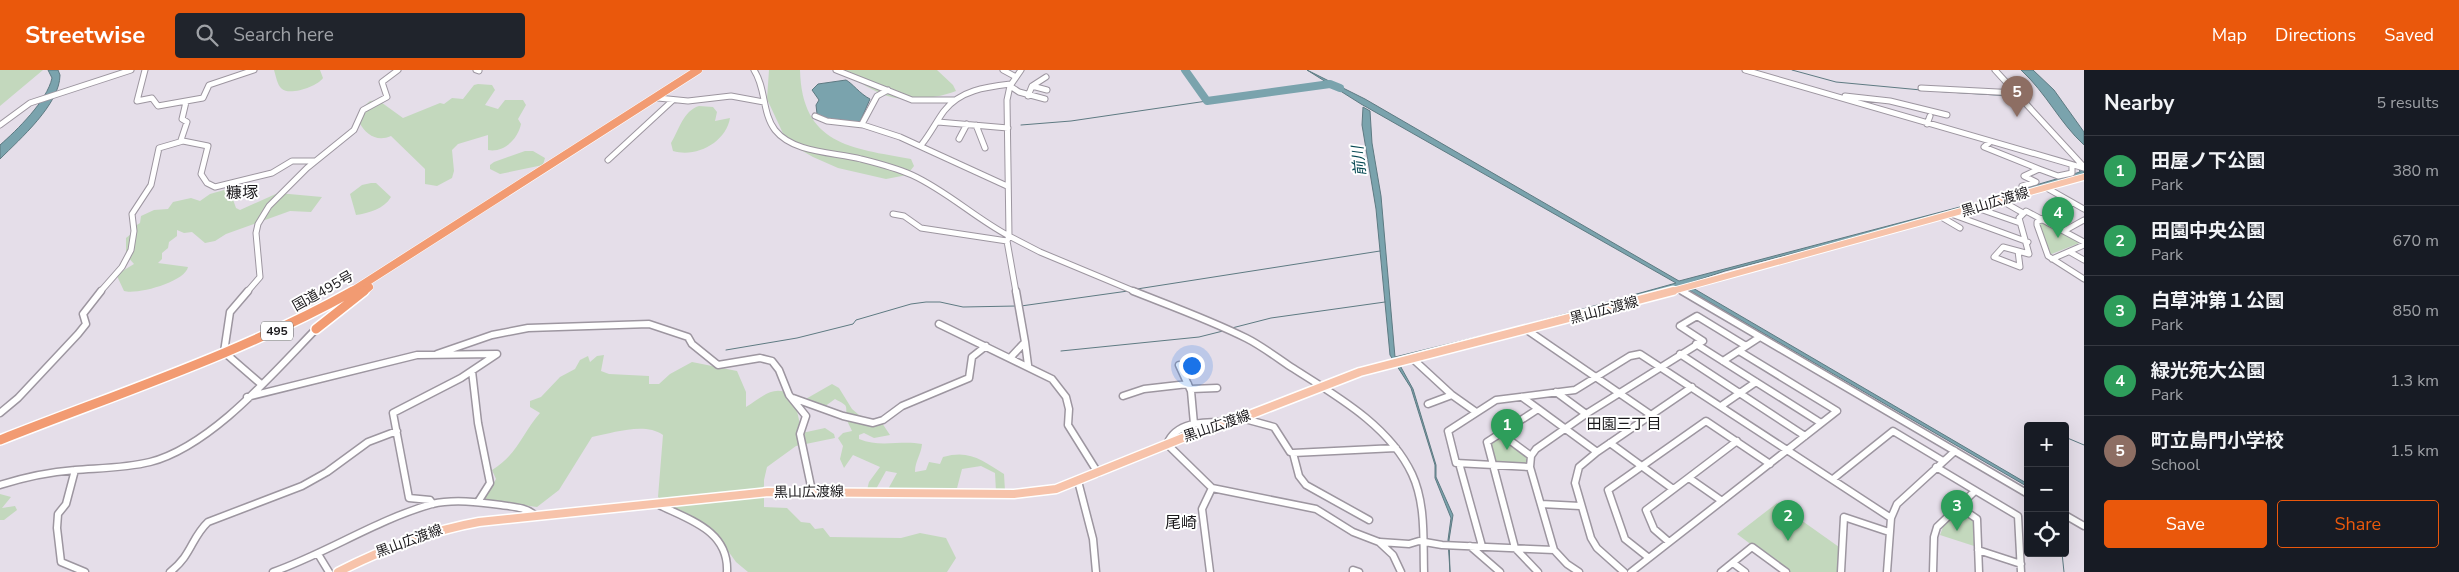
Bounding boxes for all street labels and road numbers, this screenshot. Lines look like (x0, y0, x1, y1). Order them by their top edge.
street label: 黒山広渡線 (1959, 183, 2031, 221)
street label: 国道495号 (289, 266, 357, 316)
street label: 黒山広渡線 (1568, 292, 1640, 328)
road number: 495 (261, 322, 293, 340)
street label: 黒山広渡線 (1181, 406, 1253, 446)
street label: 黒山広渡線 (774, 482, 844, 502)
street label: 黒山広渡線 (373, 520, 445, 562)

